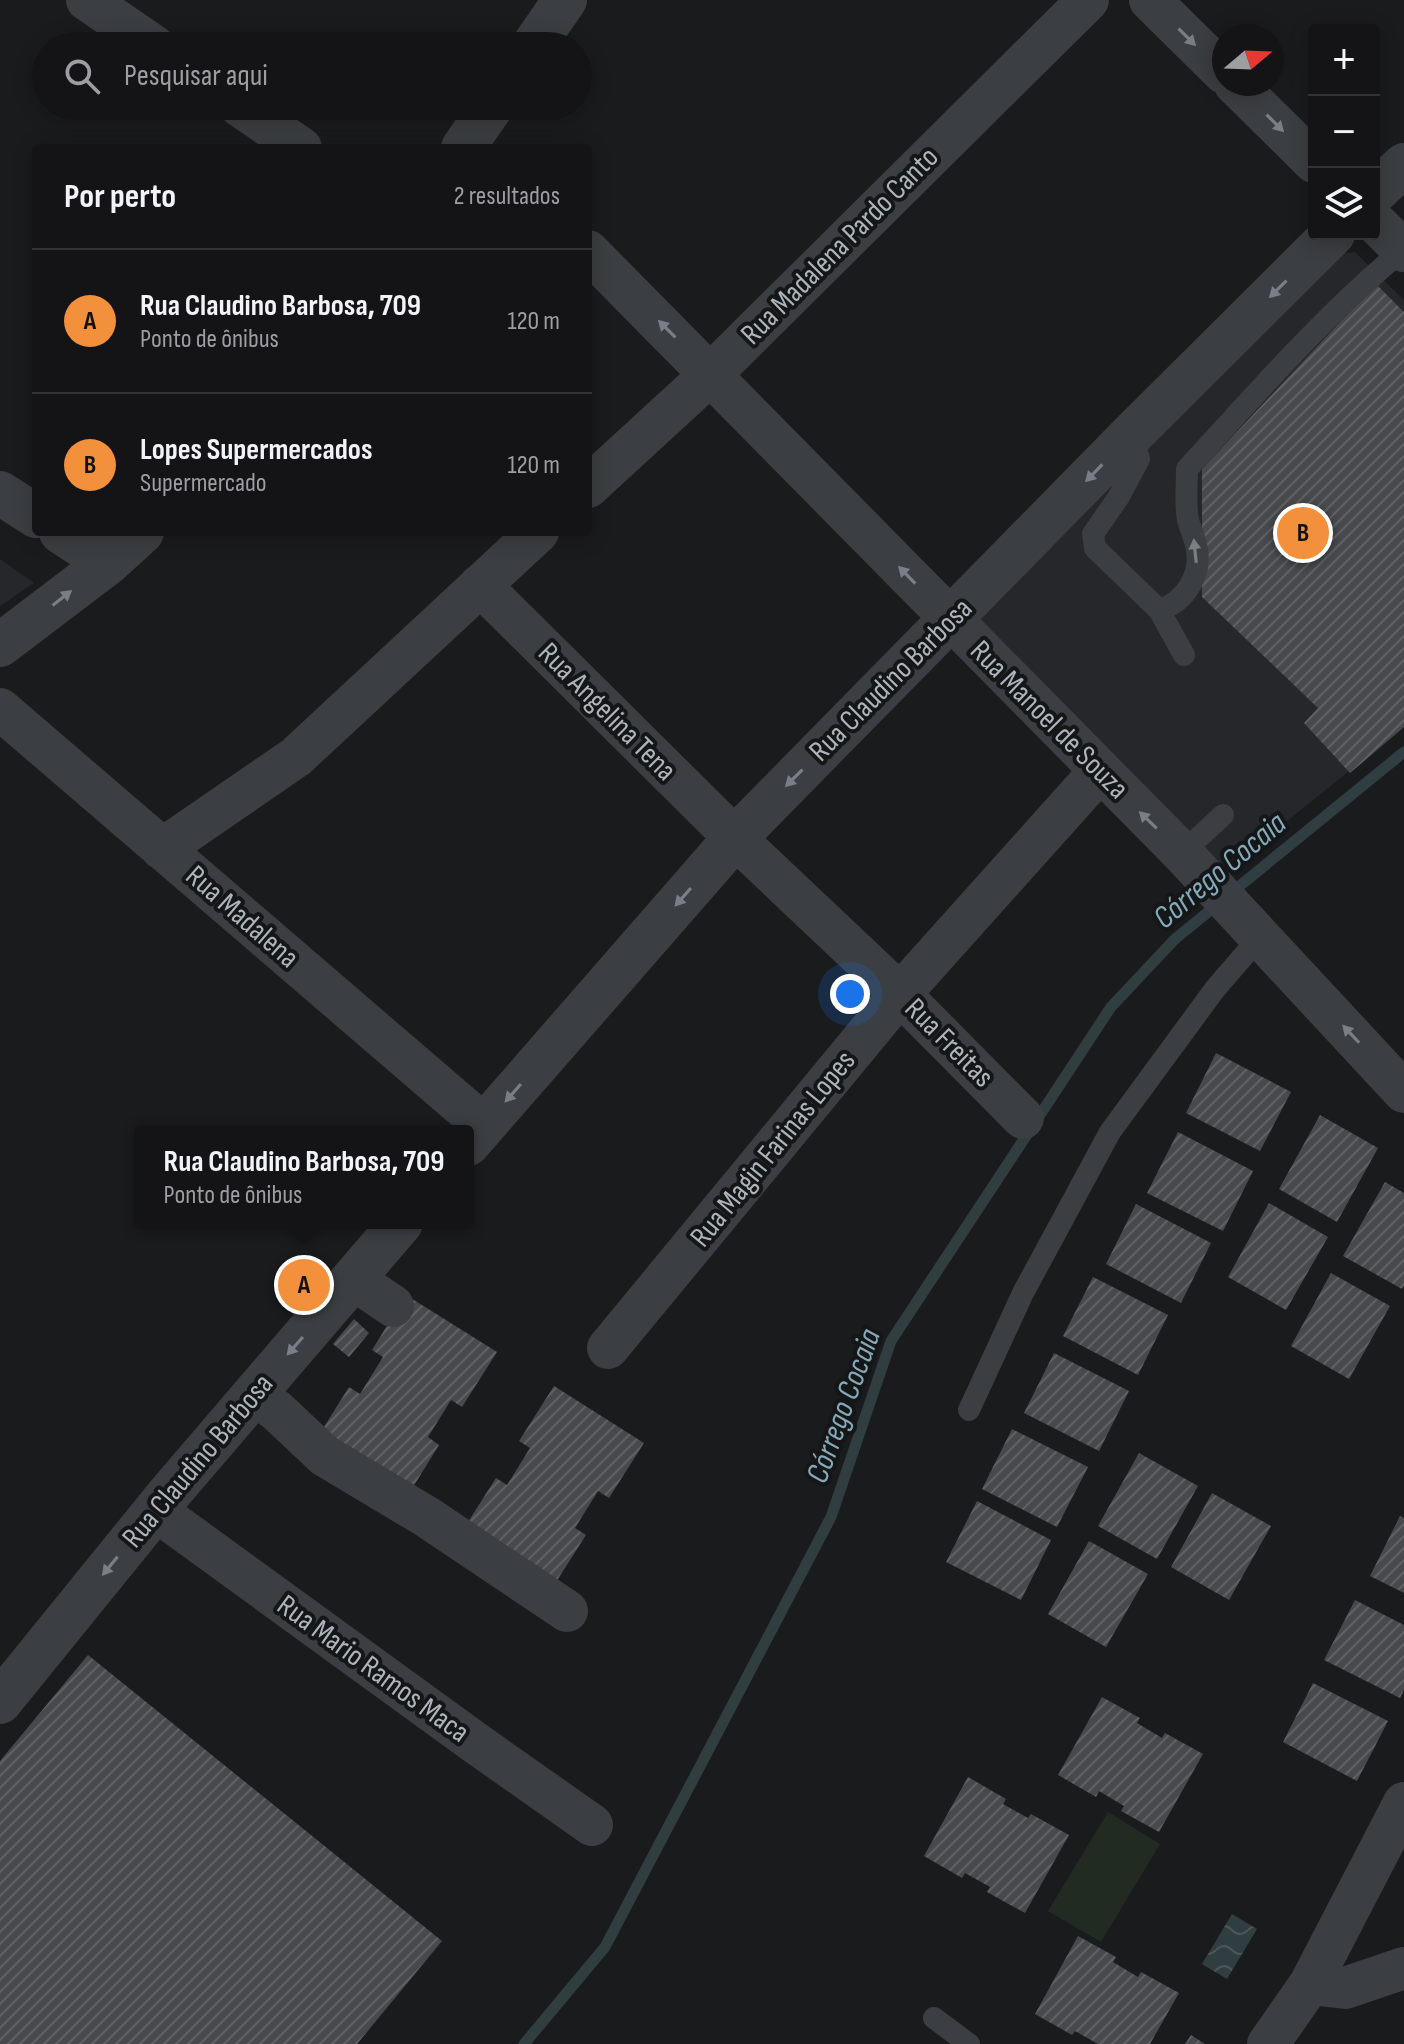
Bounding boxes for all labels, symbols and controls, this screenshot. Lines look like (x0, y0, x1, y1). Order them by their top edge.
north arrow (1212, 24, 1284, 96)
map controls (1308, 24, 1380, 240)
button: + (1308, 24, 1380, 96)
one-way arrow (1177, 27, 1196, 45)
search box (32, 32, 592, 120)
icon: search (60, 54, 104, 98)
text: Pesquisar aqui (124, 58, 268, 94)
button: − (1308, 96, 1380, 168)
one-way arrow (1265, 113, 1283, 132)
street label: Rua Madalena Pardo Canto (734, 140, 946, 352)
button: layers (1308, 168, 1380, 240)
text: Por perto (64, 176, 176, 217)
text: 2 resultados (454, 181, 560, 212)
one-way arrow (1269, 279, 1288, 298)
text: Rua Claudino Barbosa, 709 (140, 288, 421, 324)
text: A (84, 306, 96, 337)
text: 120 m (507, 306, 560, 337)
one-way arrow (658, 320, 676, 339)
text: Ponto de ônibus (140, 324, 279, 355)
text: Lopes Supermercados (140, 432, 372, 468)
text: B (84, 450, 96, 481)
text: 120 m (507, 450, 560, 481)
one-way arrow (1085, 463, 1103, 482)
text: Supermercado (140, 468, 267, 499)
pin: B (1277, 503, 1329, 563)
one-way arrow (1189, 538, 1202, 563)
one-way arrow (899, 566, 917, 585)
one-way arrow (52, 590, 72, 606)
street label: Rua Claudino Barbosa (802, 591, 980, 769)
street label: Rua Manoel de Souza (962, 633, 1136, 807)
street label: Rua Angelina Tena (530, 635, 684, 789)
one-way arrow (785, 768, 804, 787)
water label: Córrego Cocaia (1146, 804, 1294, 938)
one-way arrow (1139, 812, 1158, 830)
street label: Rua Madalena (178, 858, 306, 976)
one-way arrow (675, 886, 692, 906)
your location (830, 974, 870, 1014)
street label: Rua Freitas (897, 991, 1001, 1095)
one-way arrow (1343, 1025, 1361, 1044)
street label: Rua Magin Farinas Lopes (683, 1044, 863, 1254)
one-way arrow (504, 1083, 522, 1102)
popup (134, 1125, 474, 1229)
text: Rua Claudino Barbosa, 709 (164, 1144, 444, 1180)
text: Ponto de ônibus (164, 1180, 302, 1211)
pin: A (278, 1255, 330, 1315)
water label: Córrego Cocaia (798, 1324, 890, 1488)
one-way arrow (287, 1336, 305, 1356)
street label: Rua Claudino Barbosa (115, 1367, 281, 1555)
one-way arrow (102, 1556, 119, 1576)
street label: Rua Mario Ramos Maca (270, 1587, 476, 1751)

